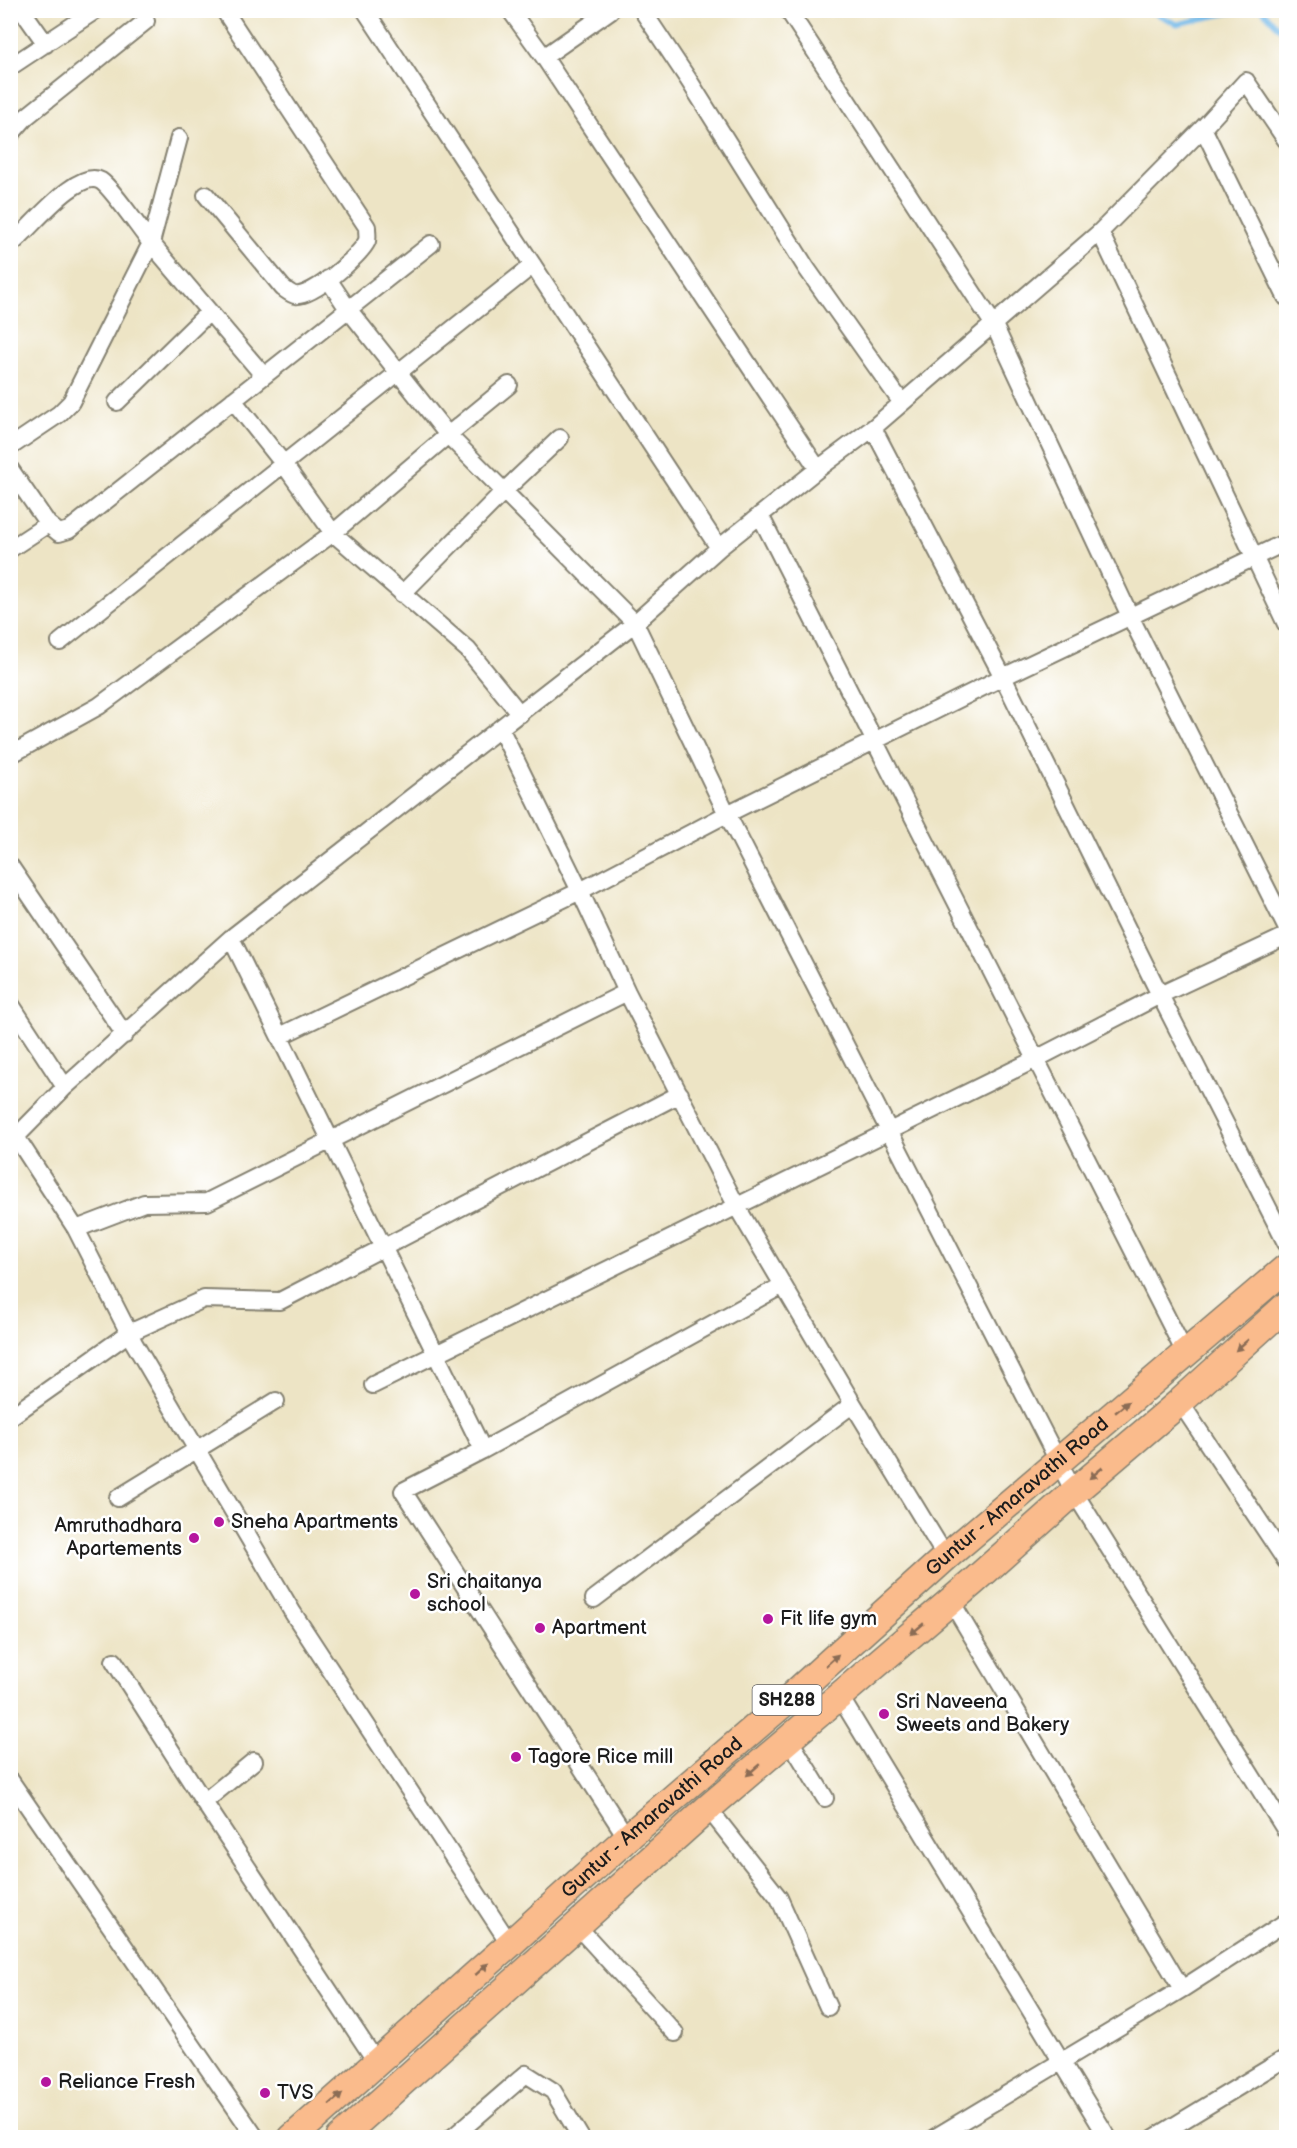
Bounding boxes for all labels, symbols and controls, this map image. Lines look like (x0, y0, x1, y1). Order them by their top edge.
one-way arrow (1234, 1338, 1250, 1351)
one-way arrow (1114, 1401, 1129, 1414)
street label: Guntur - Amaravathi Road (921, 1412, 1114, 1582)
one-way arrow (1089, 1466, 1104, 1479)
place label: Sneha Apartments (231, 1510, 398, 1534)
place label: Amruthadhara Apartements (54, 1514, 182, 1561)
marker: Sneha Apartments (212, 1515, 226, 1529)
marker: Amruthadhara Apartements (187, 1531, 201, 1545)
place label: Sri chaitanya school (427, 1570, 542, 1617)
marker: Sri chaitanya school (408, 1587, 422, 1601)
place label: Fit life gym (780, 1607, 877, 1631)
marker: Fit life gym (761, 1612, 775, 1626)
place label: Apartment (552, 1616, 647, 1640)
marker: Apartment (533, 1621, 547, 1635)
one-way arrow (910, 1622, 925, 1635)
one-way arrow (825, 1653, 839, 1667)
road number: SH288 (752, 1685, 822, 1715)
place label: Sri Naveena Sweets and Bakery (896, 1690, 1069, 1737)
marker: Sri Naveena Sweets and Bakery (877, 1707, 891, 1721)
street label: Guntur - Amaravathi Road (557, 1732, 748, 1903)
place label: Tagore Rice mill (528, 1745, 673, 1769)
marker: Tagore Rice mill (509, 1750, 523, 1764)
one-way arrow (745, 1763, 761, 1776)
one-way arrow (474, 1963, 489, 1976)
place label: Reliance Fresh (58, 2070, 195, 2094)
marker: Reliance Fresh (39, 2075, 53, 2089)
place label: TVS (277, 2081, 313, 2105)
marker: TVS (258, 2086, 272, 2100)
one-way arrow (328, 2093, 343, 2106)

